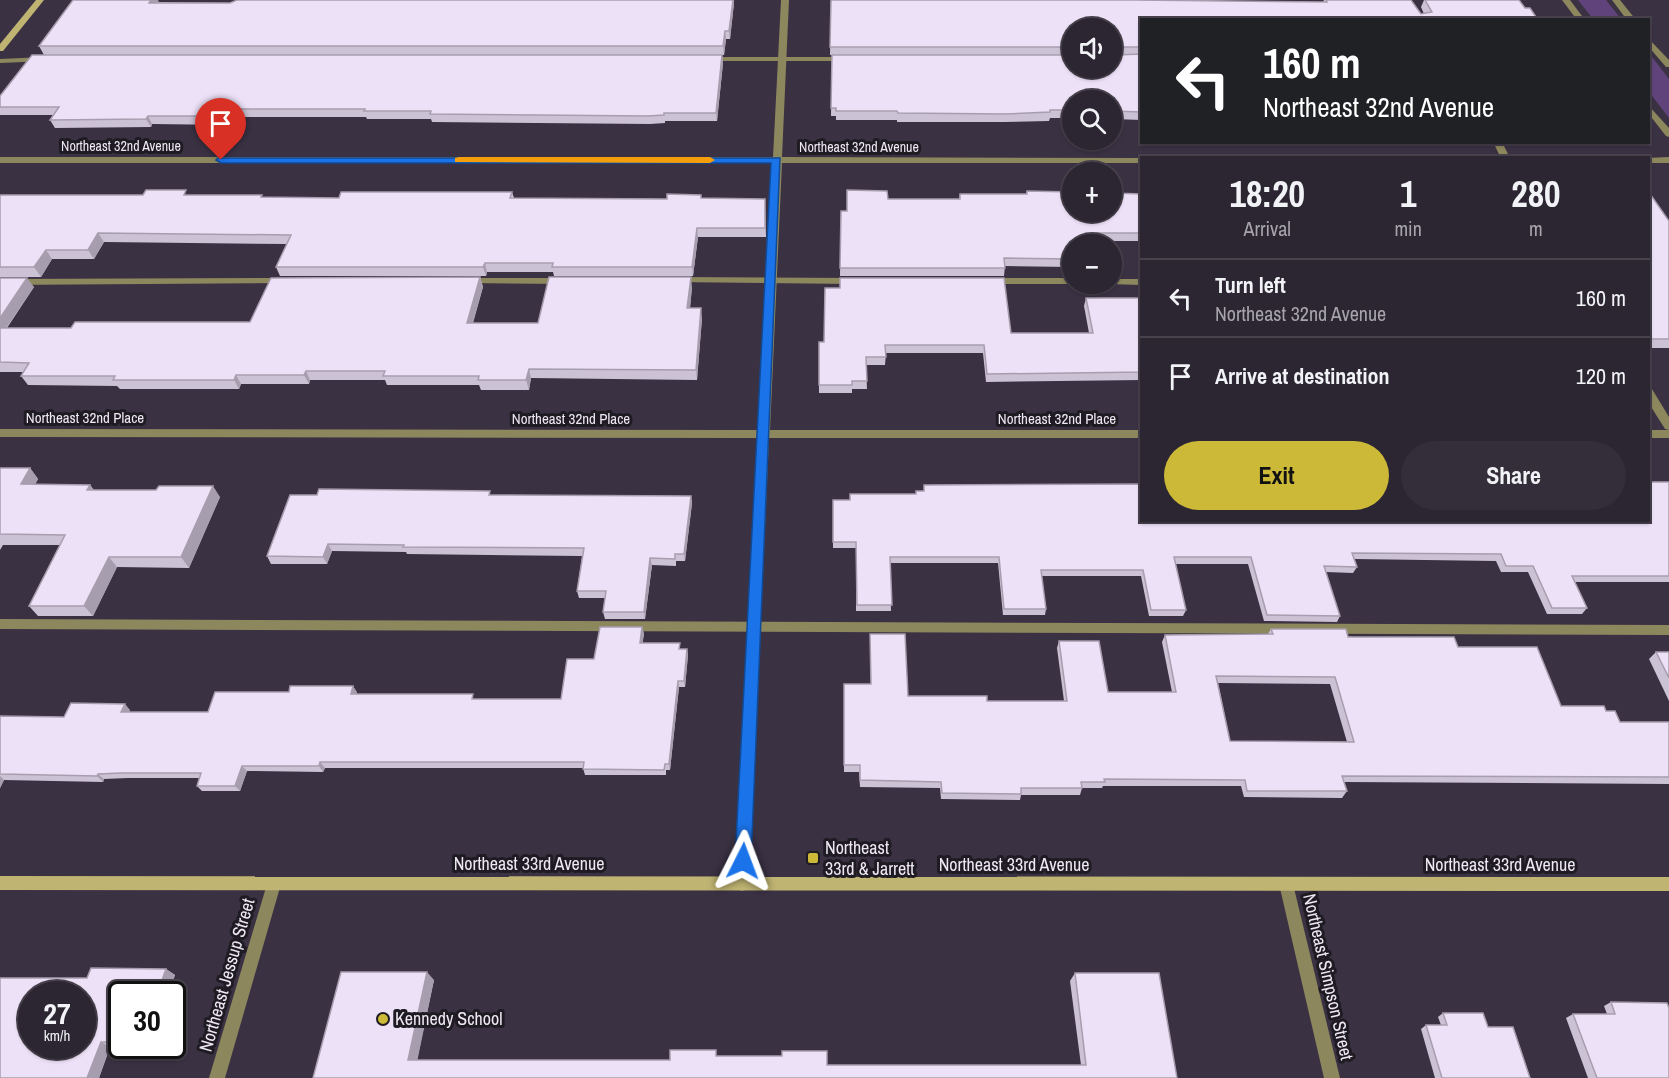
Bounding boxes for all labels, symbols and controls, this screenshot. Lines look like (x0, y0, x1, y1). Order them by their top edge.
map controls (1062, 18, 1122, 294)
button: sound (1062, 18, 1122, 78)
text: 160 m (1263, 35, 1361, 91)
icon: left (1164, 42, 1242, 120)
text: Northeast 32nd Avenue (1263, 89, 1494, 125)
button: search (1062, 90, 1122, 150)
pin (195, 98, 246, 160)
icon: arrive (204, 107, 237, 140)
street label: Northeast 32nd Avenue (61, 137, 181, 155)
street label: Northeast 32nd Avenue (799, 138, 919, 156)
button: + (1062, 162, 1122, 222)
text: 18:20 (1229, 170, 1305, 218)
text: 1 (1400, 170, 1416, 218)
text: 280 (1511, 170, 1561, 218)
text: Arrival (1244, 215, 1291, 242)
text: min (1394, 215, 1422, 242)
text: m (1529, 215, 1543, 242)
button: − (1062, 234, 1122, 294)
text: Turn left (1215, 270, 1286, 300)
icon: left (1164, 282, 1197, 315)
text: 160 m (1576, 283, 1626, 313)
text: Northeast 32nd Avenue (1215, 300, 1386, 327)
icon: arrive (1164, 360, 1197, 393)
text: Arrive at destination (1215, 361, 1389, 391)
text: 120 m (1576, 361, 1626, 391)
street label: Northeast 32nd Place (26, 407, 144, 428)
street label: Northeast 32nd Place (512, 408, 630, 429)
street label: Northeast 32nd Place (998, 408, 1116, 429)
button: Exit (1164, 441, 1389, 510)
button: Share (1401, 441, 1626, 510)
position arrow (711, 829, 775, 893)
place label: Northeast 33rd & Jarrett (825, 835, 914, 881)
street label: Northeast 33rd Avenue (454, 851, 604, 876)
marker: Northeast 33rd & Jarrett (806, 851, 820, 865)
street label: Northeast 33rd Avenue (939, 852, 1089, 877)
street label: Northeast 33rd Avenue (1425, 852, 1575, 877)
street label: Northeast Simpson Street (1297, 891, 1360, 1062)
street label: Northeast Jessup Street (193, 895, 260, 1054)
speed limit sign: 30 (108, 981, 186, 1059)
text: 27 (43, 993, 71, 1033)
place label: Kennedy School (395, 1006, 503, 1031)
marker: Kennedy School (376, 1012, 390, 1026)
text: km/h (44, 1025, 70, 1046)

